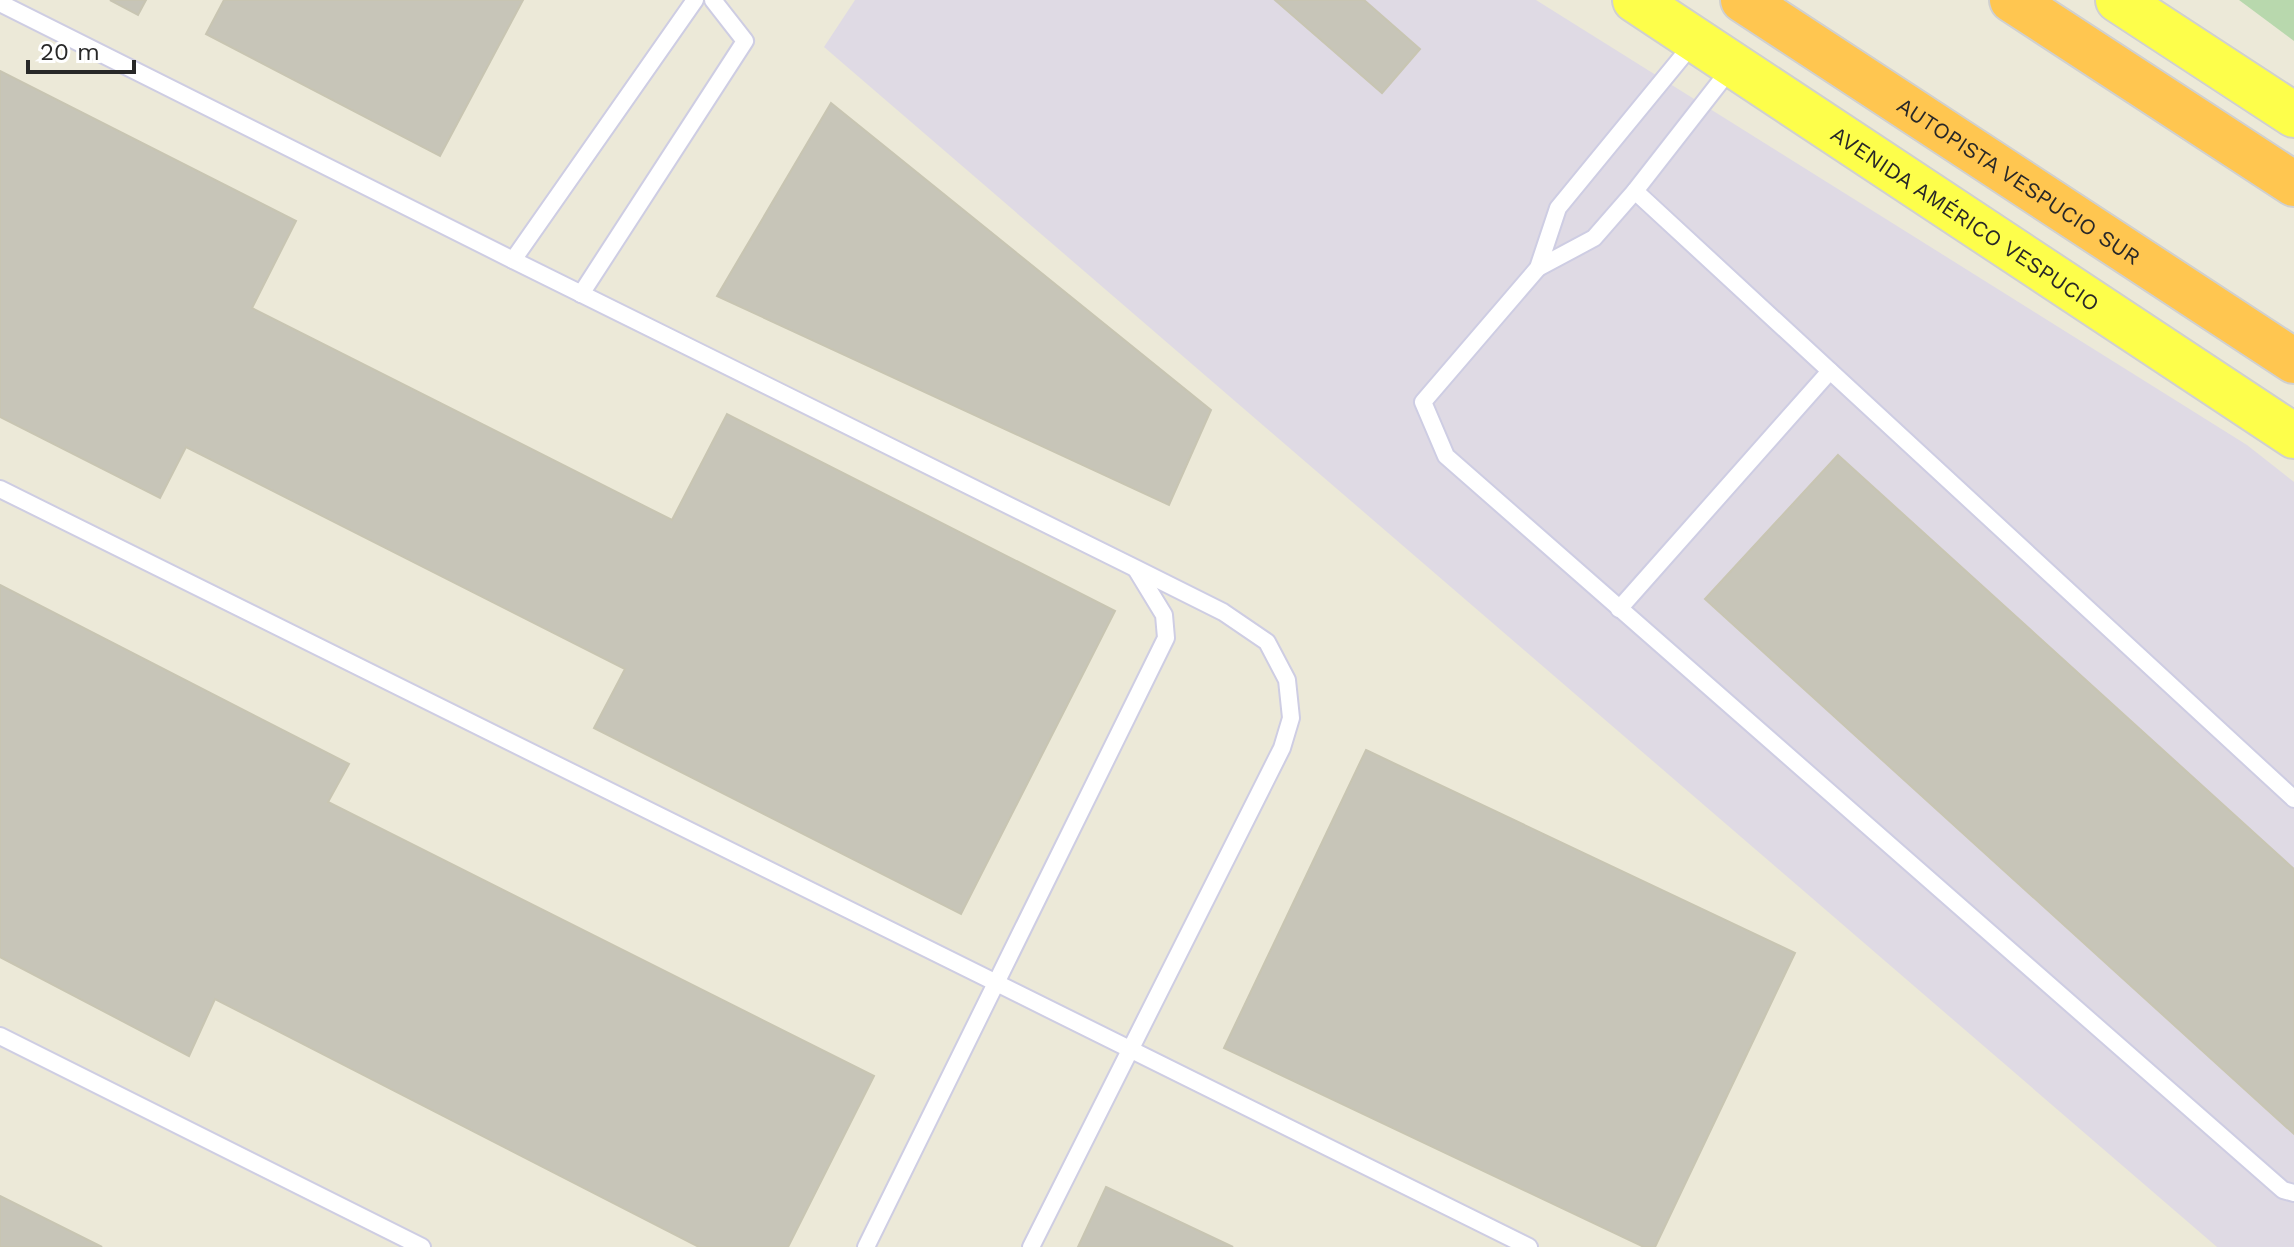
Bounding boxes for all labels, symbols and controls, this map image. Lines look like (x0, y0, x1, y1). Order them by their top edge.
scale bar (28, 24, 134, 74)
text: 20 m (40, 38, 100, 66)
street label: AUTOPISTA VESPUCIO SUR (1893, 93, 2145, 270)
street label: AVENIDA AMÉRICO VESPUCIO (1826, 121, 2104, 317)

